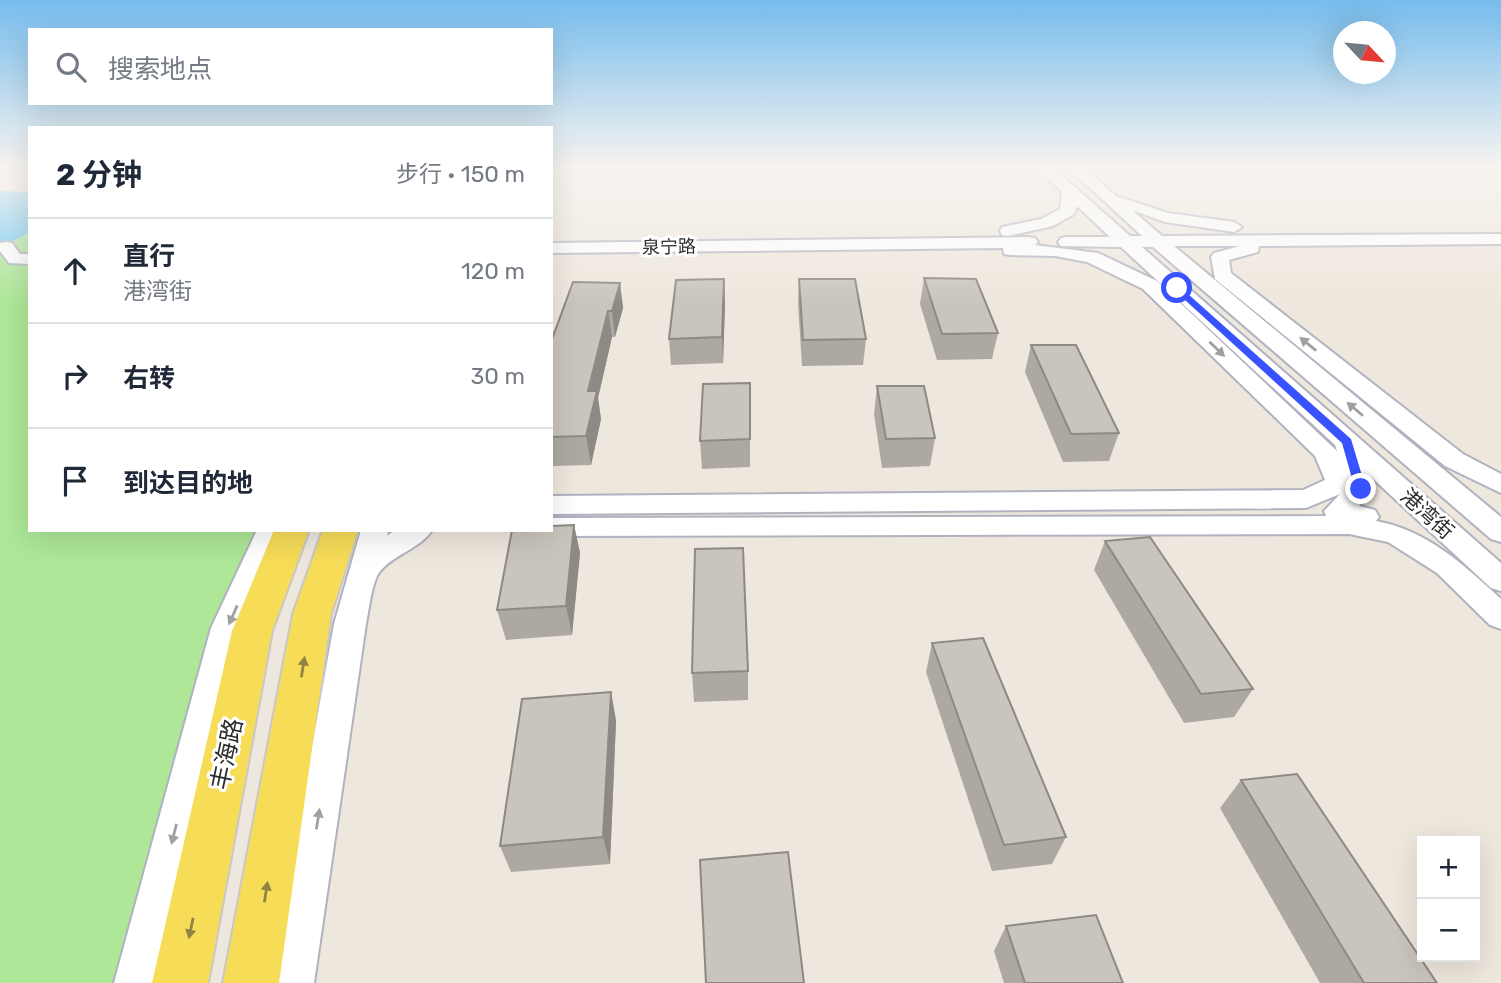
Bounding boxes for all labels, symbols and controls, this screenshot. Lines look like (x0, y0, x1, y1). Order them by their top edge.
north arrow (1333, 21, 1396, 84)
search box (28, 28, 553, 105)
icon: search (52, 48, 90, 86)
text: 搜索地点 (108, 54, 212, 85)
text: 2 分钟 (56, 157, 142, 193)
text: 步行 · 150 m (396, 160, 525, 188)
street label: 泉宁路 (642, 236, 696, 258)
text: 直行 (123, 241, 175, 272)
icon: ahead (56, 252, 94, 290)
text: 120 m (461, 257, 525, 285)
route start (1161, 272, 1192, 303)
text: 港湾街 (123, 277, 192, 305)
one-way arrow (1299, 337, 1317, 351)
one-way arrow (1208, 341, 1225, 357)
icon: right (56, 357, 94, 395)
text: 30 m (470, 362, 525, 390)
text: 右转 (123, 363, 175, 394)
one-way arrow (1347, 402, 1364, 417)
icon: arrive (56, 462, 94, 500)
text: 到达目的地 (123, 468, 253, 499)
route end (1345, 473, 1376, 504)
street label: 港湾街 (1396, 483, 1459, 544)
one-way arrow (227, 605, 239, 625)
one-way arrow (298, 656, 309, 678)
street label: 丰海路 (206, 716, 248, 792)
one-way arrow (313, 808, 324, 830)
one-way arrow (168, 824, 179, 846)
map controls (1417, 836, 1480, 962)
button: + (1417, 836, 1480, 899)
one-way arrow (261, 880, 272, 902)
button: − (1417, 899, 1480, 962)
one-way arrow (186, 917, 197, 939)

